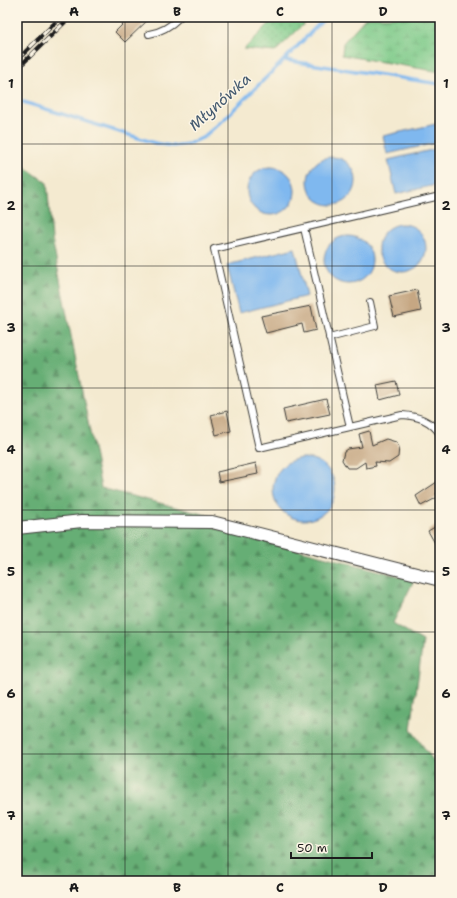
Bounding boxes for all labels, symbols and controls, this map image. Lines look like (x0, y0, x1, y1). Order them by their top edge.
text: A (69, 3, 79, 20)
text: B (173, 3, 181, 20)
text: C (276, 3, 284, 20)
text: D (378, 3, 388, 20)
water label: Młynówka (185, 69, 255, 135)
text: 1 (8, 75, 14, 92)
text: 1 (443, 75, 449, 92)
text: 2 (6, 197, 16, 214)
text: 2 (441, 197, 451, 214)
text: 3 (6, 319, 16, 336)
text: 3 (441, 319, 451, 336)
text: 4 (6, 441, 16, 458)
text: 4 (441, 441, 451, 458)
text: 5 (7, 563, 15, 580)
text: 5 (442, 563, 450, 580)
text: 6 (6, 685, 16, 702)
text: 6 (441, 685, 451, 702)
text: 7 (6, 807, 16, 824)
text: 7 (441, 807, 451, 824)
scale bar (291, 834, 372, 860)
text: 50 m (297, 840, 327, 856)
text: A (69, 879, 79, 896)
text: B (173, 879, 181, 896)
text: C (276, 879, 284, 896)
text: D (378, 879, 388, 896)

